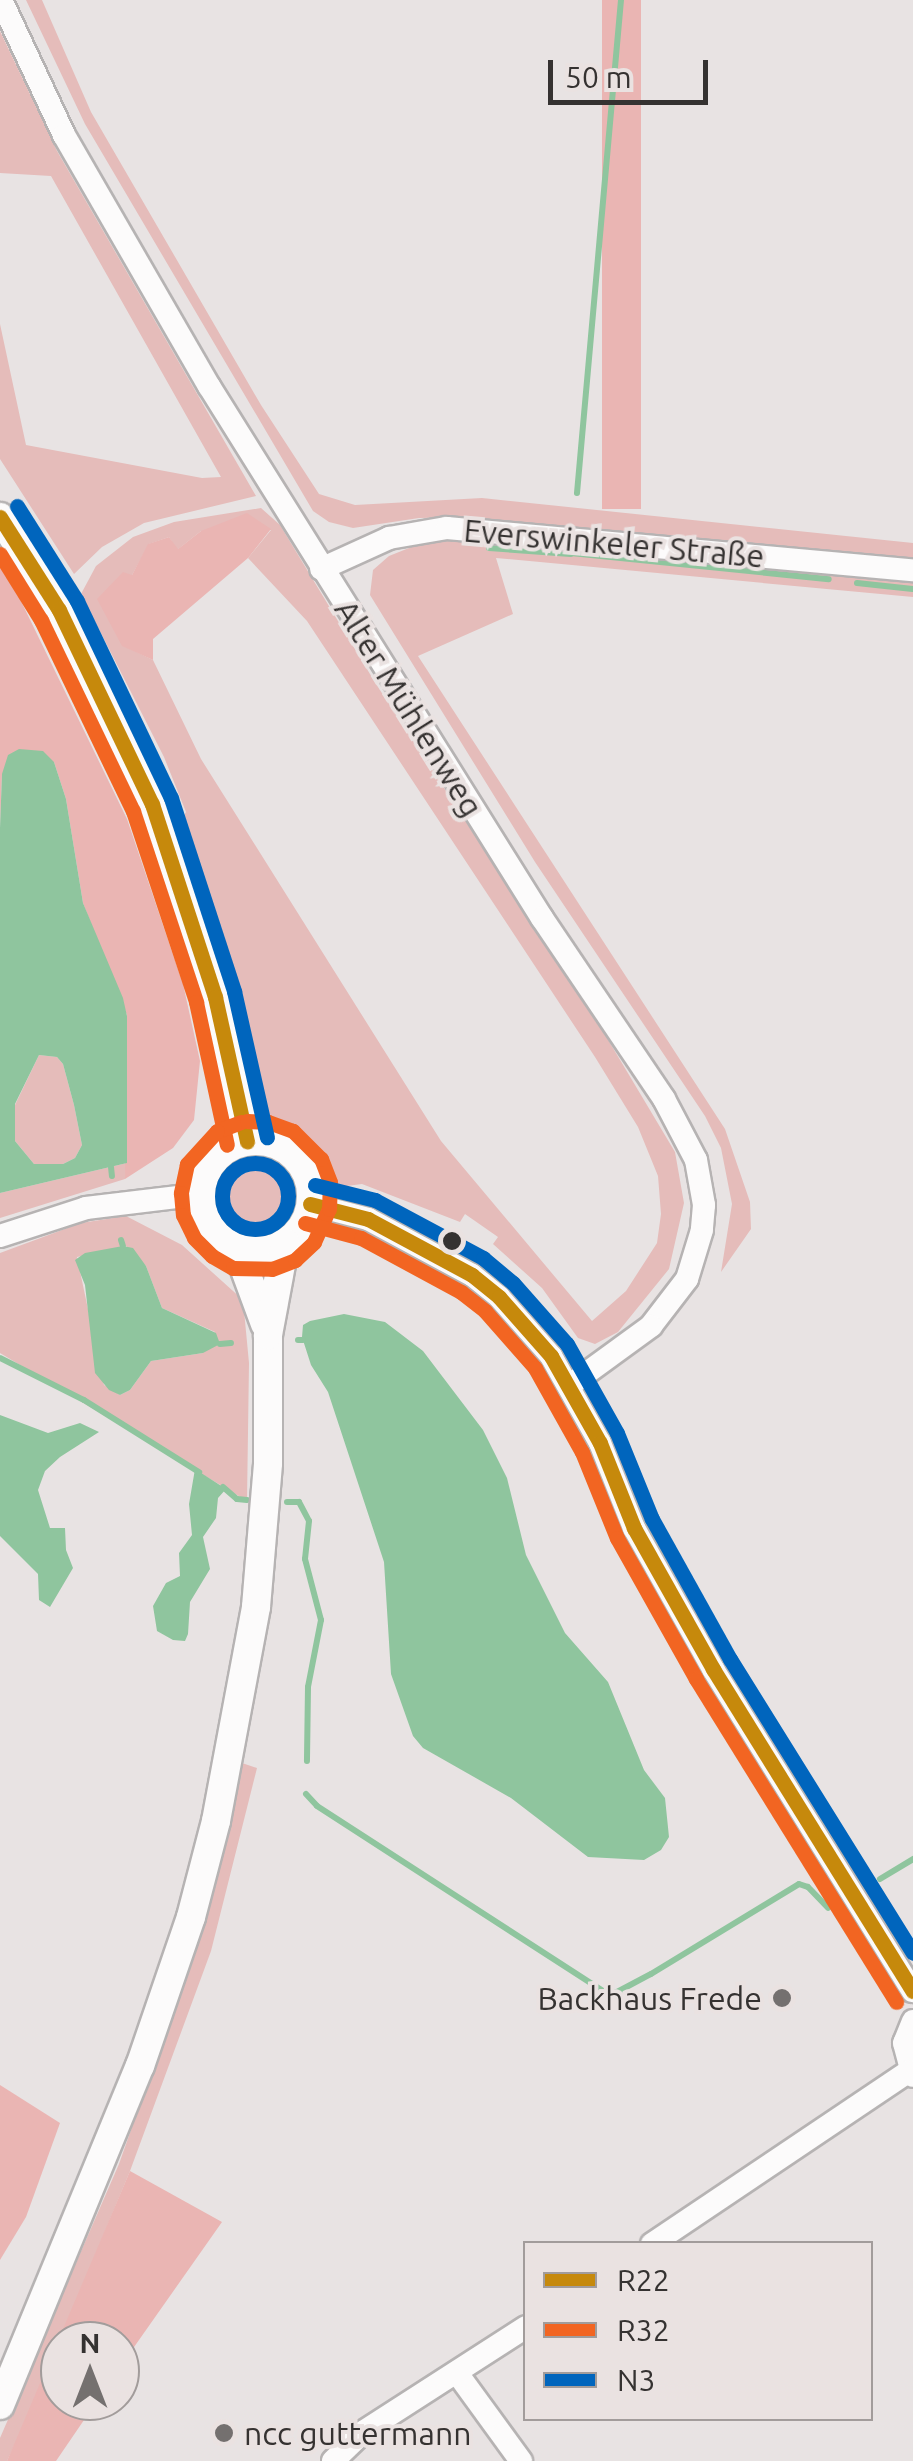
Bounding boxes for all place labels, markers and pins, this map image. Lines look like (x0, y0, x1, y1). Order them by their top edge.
unlabelled marker (442, 1231, 462, 1251)
place label: Backhaus Frede (538, 1979, 762, 2017)
marker: Backhaus Frede (771, 1987, 793, 2009)
place label: ncc guttermann (244, 2414, 471, 2452)
marker: ncc guttermann (213, 2422, 235, 2444)

